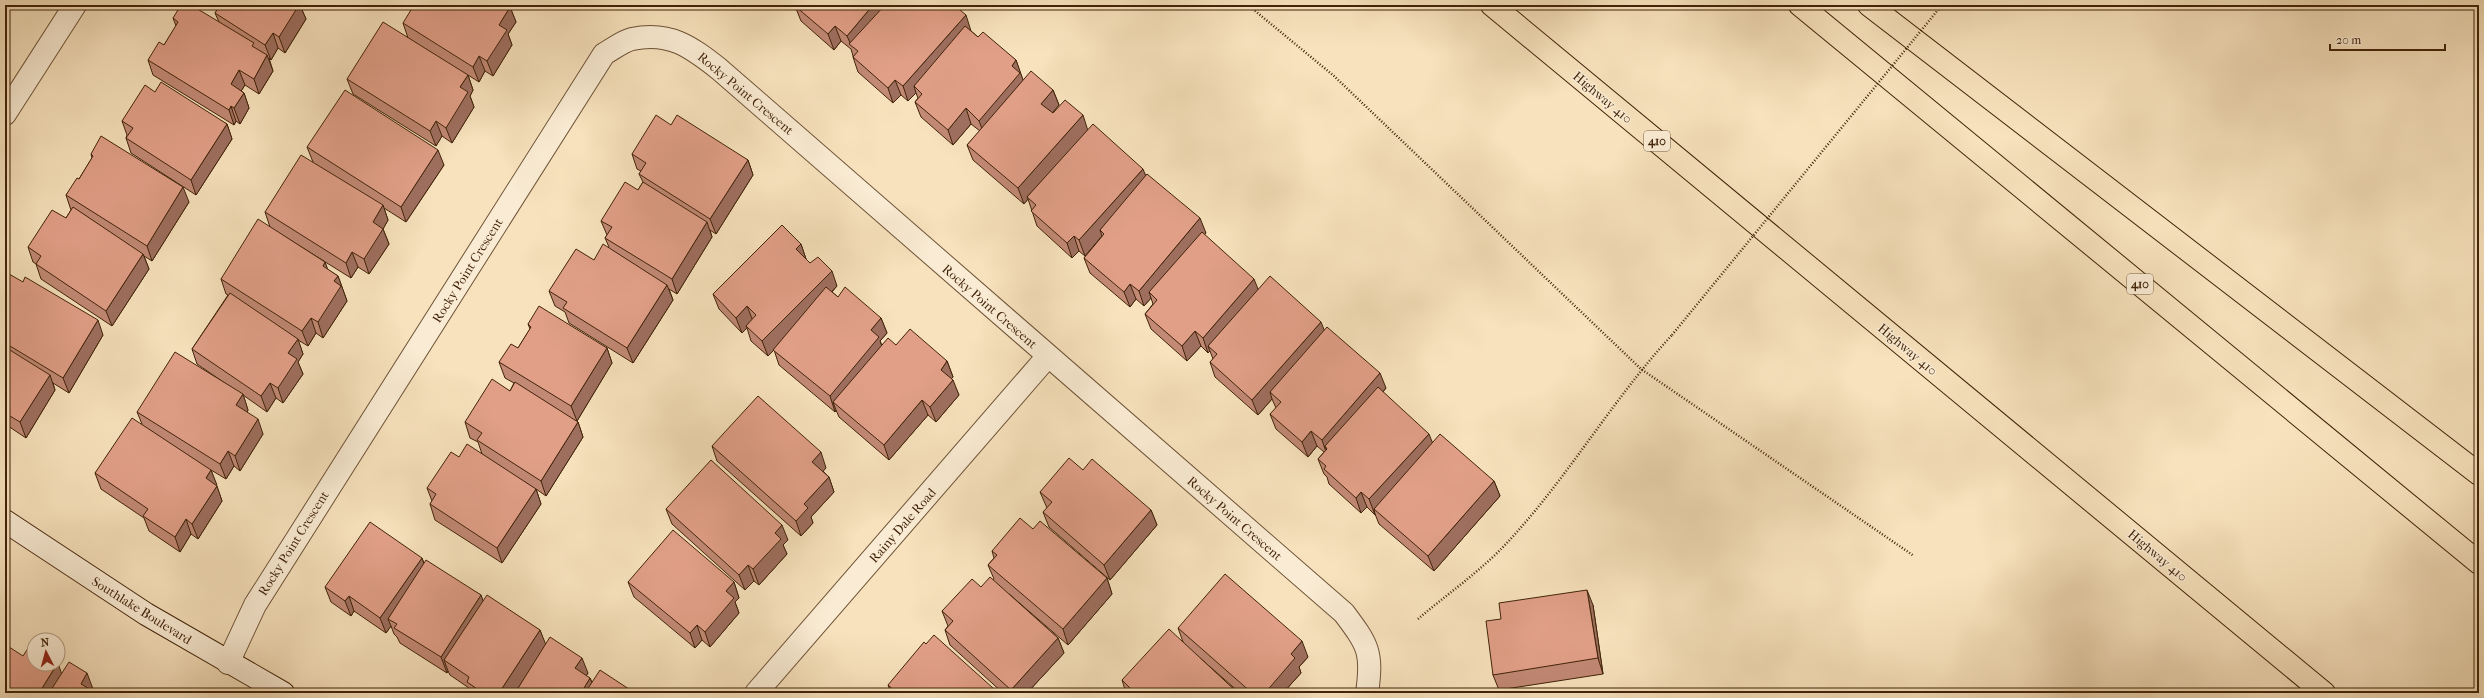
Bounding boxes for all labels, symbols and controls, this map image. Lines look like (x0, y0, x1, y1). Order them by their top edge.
scale bar (2330, 26, 2445, 52)
text: 20 m (2336, 33, 2361, 47)
street label: Rocky Point Crescent (695, 49, 797, 138)
street label: Highway 410 (1570, 68, 1635, 126)
road number: 410 (1644, 131, 1670, 151)
street label: Rocky Point Crescent (429, 215, 506, 325)
street label: Rocky Point Crescent (939, 261, 1040, 352)
road number: 410 (2127, 274, 2153, 294)
street label: Highway 410 (1875, 320, 1940, 378)
street label: Rocky Point Crescent (1184, 473, 1285, 564)
street label: Rainy Dale Road (866, 484, 939, 566)
street label: Rocky Point Crescent (255, 488, 332, 598)
street label: Highway 410 (2125, 526, 2190, 584)
street label: Southlake Boulevard (89, 574, 195, 648)
north arrow (26, 632, 66, 672)
text: N (40, 636, 50, 649)

